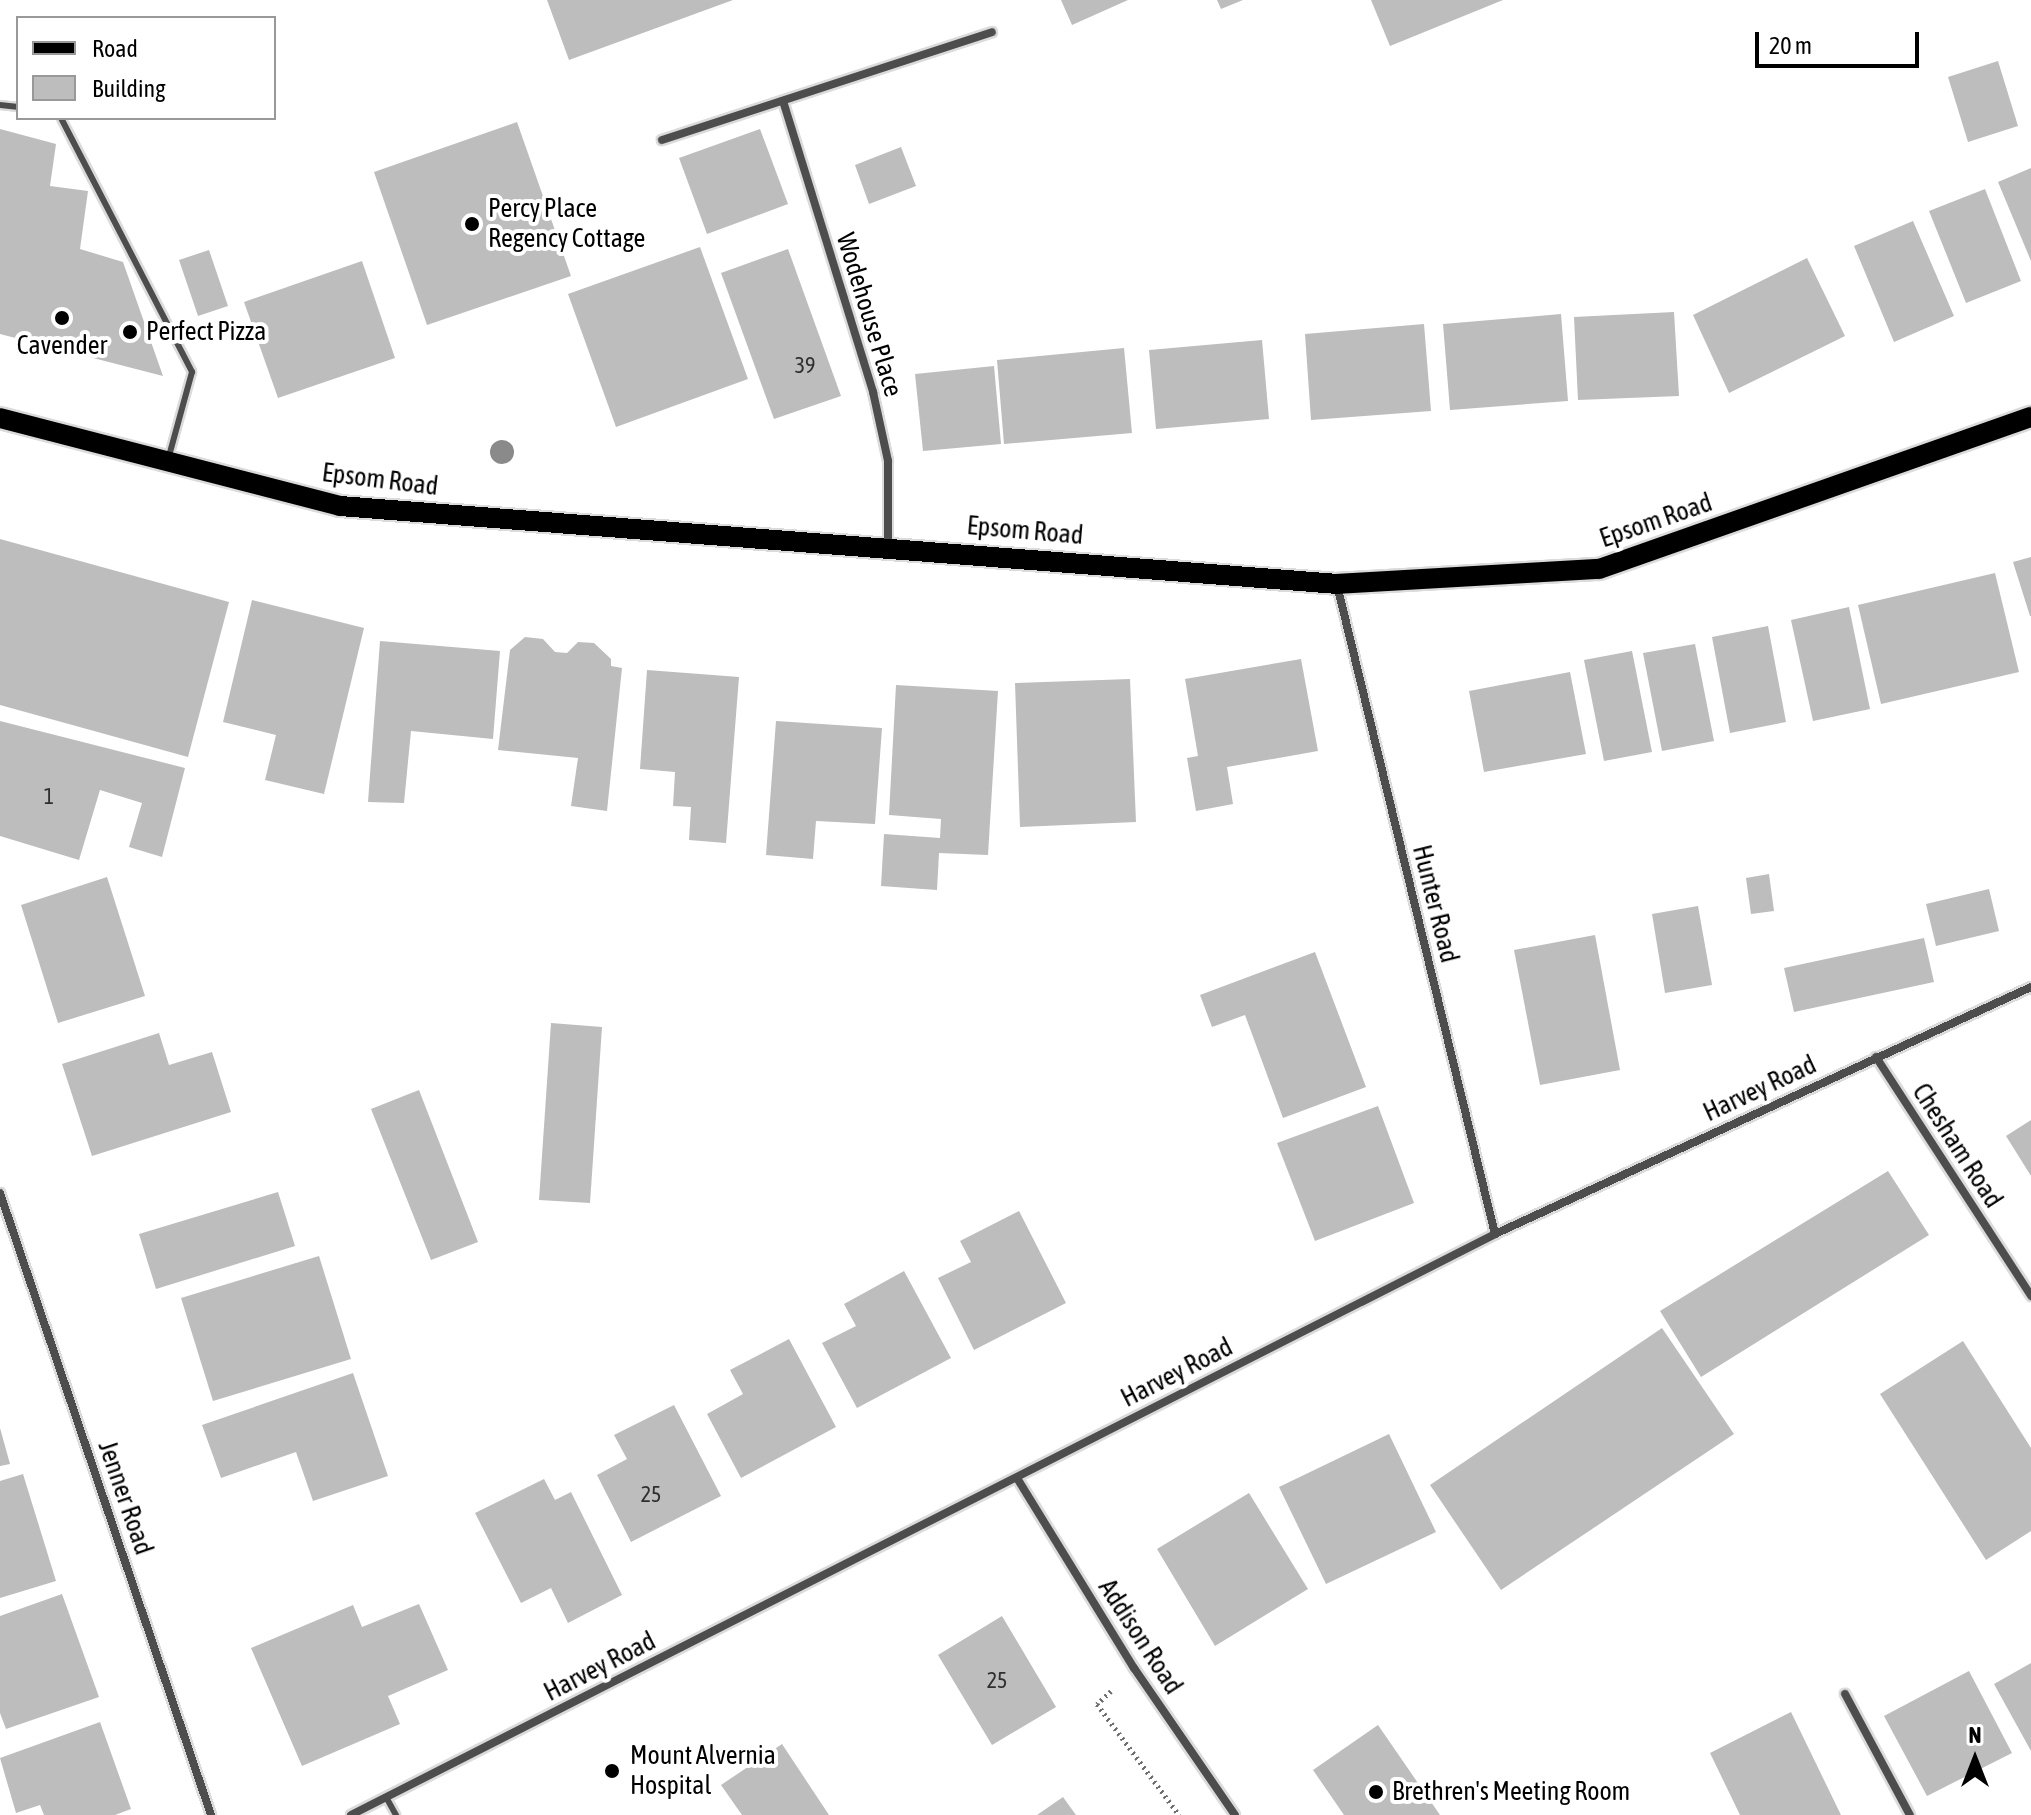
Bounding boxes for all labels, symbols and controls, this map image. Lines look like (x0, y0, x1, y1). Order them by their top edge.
legend (16, 16, 276, 120)
scale bar (1759, 16, 1923, 66)
text: 20 m (1769, 32, 1812, 59)
text: Road (92, 35, 138, 62)
text: Building (92, 75, 165, 102)
place label: Percy Place Regency Cottage (488, 193, 645, 254)
marker: Percy Place Regency Cottage (463, 215, 481, 233)
street label: Wodehouse Place (829, 229, 909, 401)
marker: Cavender (53, 309, 71, 327)
place label: Perfect Pizza (146, 316, 266, 348)
marker: Perfect Pizza (121, 323, 139, 341)
place label: Cavender (17, 330, 107, 362)
house number: 39 (795, 353, 815, 379)
street label: Epsom Road (320, 457, 440, 503)
street label: Epsom Road (1596, 487, 1716, 555)
street label: Epsom Road (966, 510, 1084, 552)
house number: 1 (44, 784, 54, 810)
street label: Hunter Road (1405, 842, 1465, 966)
street label: Harvey Road (1699, 1049, 1821, 1129)
street label: Chesham Road (1905, 1078, 2009, 1214)
street label: Harvey Road (1116, 1332, 1238, 1414)
street label: Jenner Road (91, 1437, 159, 1559)
house number: 25 (641, 1482, 661, 1508)
street label: Addison Road (1091, 1574, 1189, 1700)
street label: Harvey Road (539, 1626, 661, 1708)
house number: 25 (987, 1668, 1007, 1694)
north arrow (1935, 1719, 2015, 1799)
text: N (1969, 1722, 1981, 1748)
place label: Mount Alvernia Hospital (630, 1740, 776, 1802)
marker: Mount Alvernia Hospital (601, 1760, 623, 1782)
place label: Brethren's Meeting Room (1392, 1776, 1630, 1808)
marker: Brethren's Meeting Room (1367, 1783, 1385, 1801)

